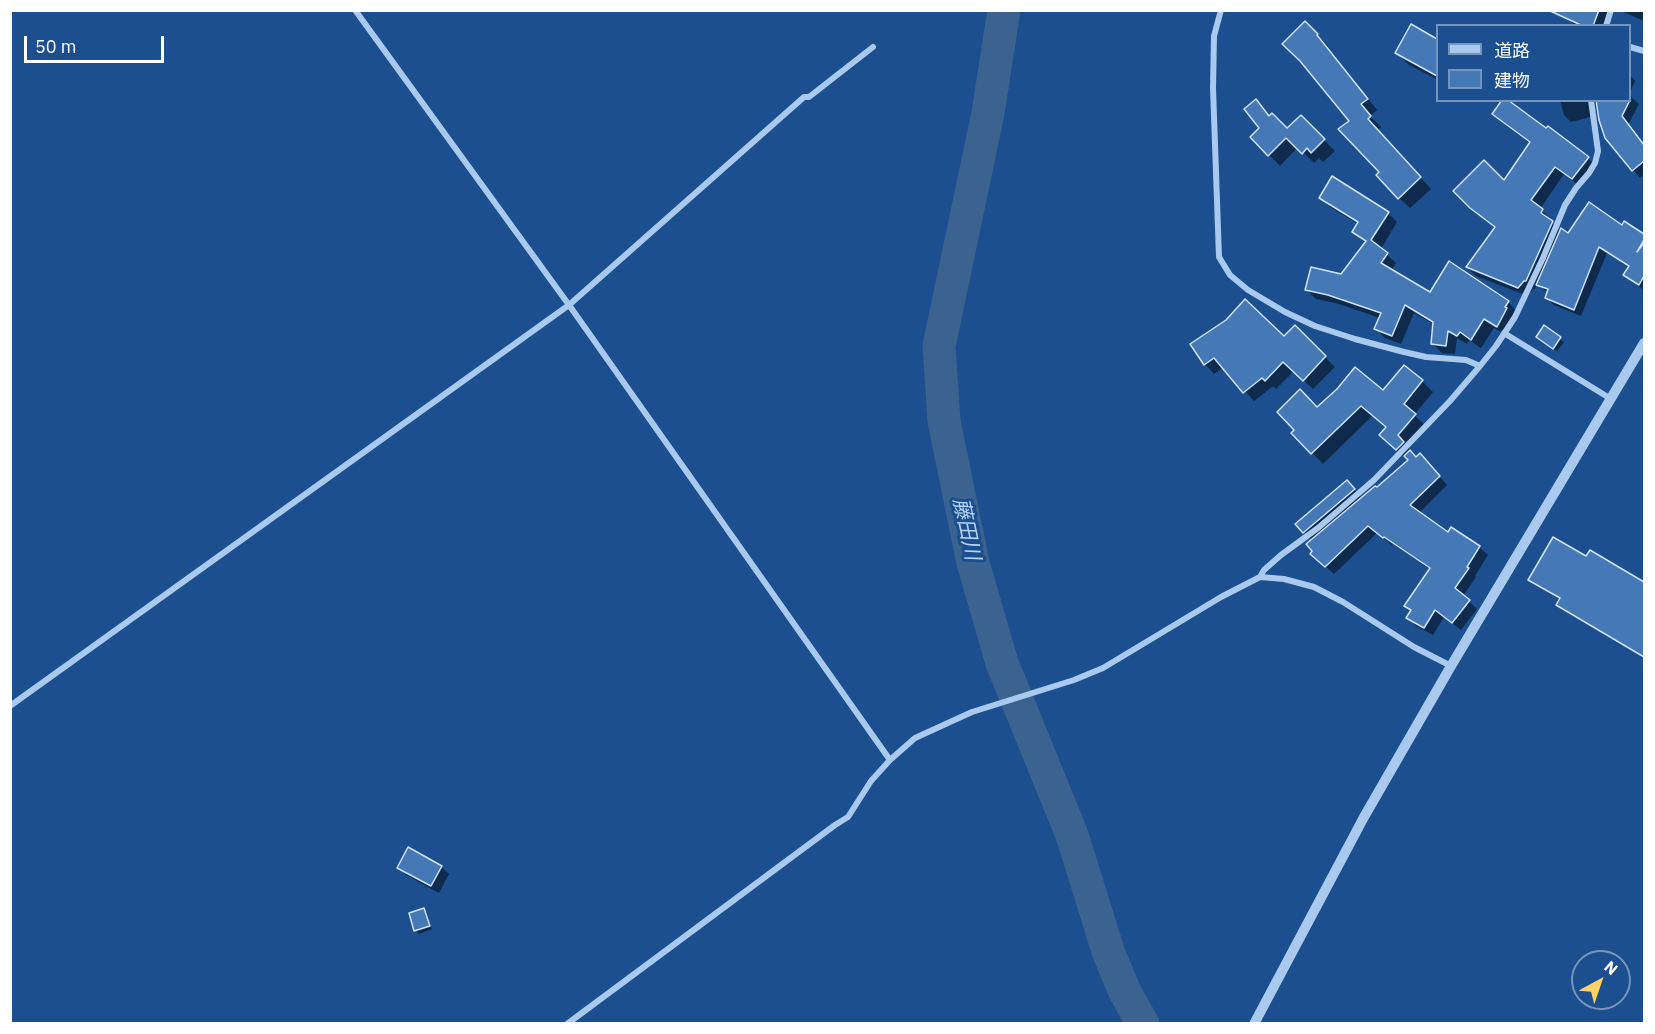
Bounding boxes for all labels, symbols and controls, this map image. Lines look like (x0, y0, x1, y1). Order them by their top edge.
scale bar (27, 24, 166, 62)
legend (1436, 24, 1631, 102)
text: 50 m (35, 35, 77, 58)
text: 道路 (1494, 39, 1530, 62)
text: 建物 (1494, 69, 1530, 92)
water label: 藤田川 (947, 496, 985, 562)
north arrow (1571, 950, 1631, 1010)
text: N (1600, 956, 1622, 979)

